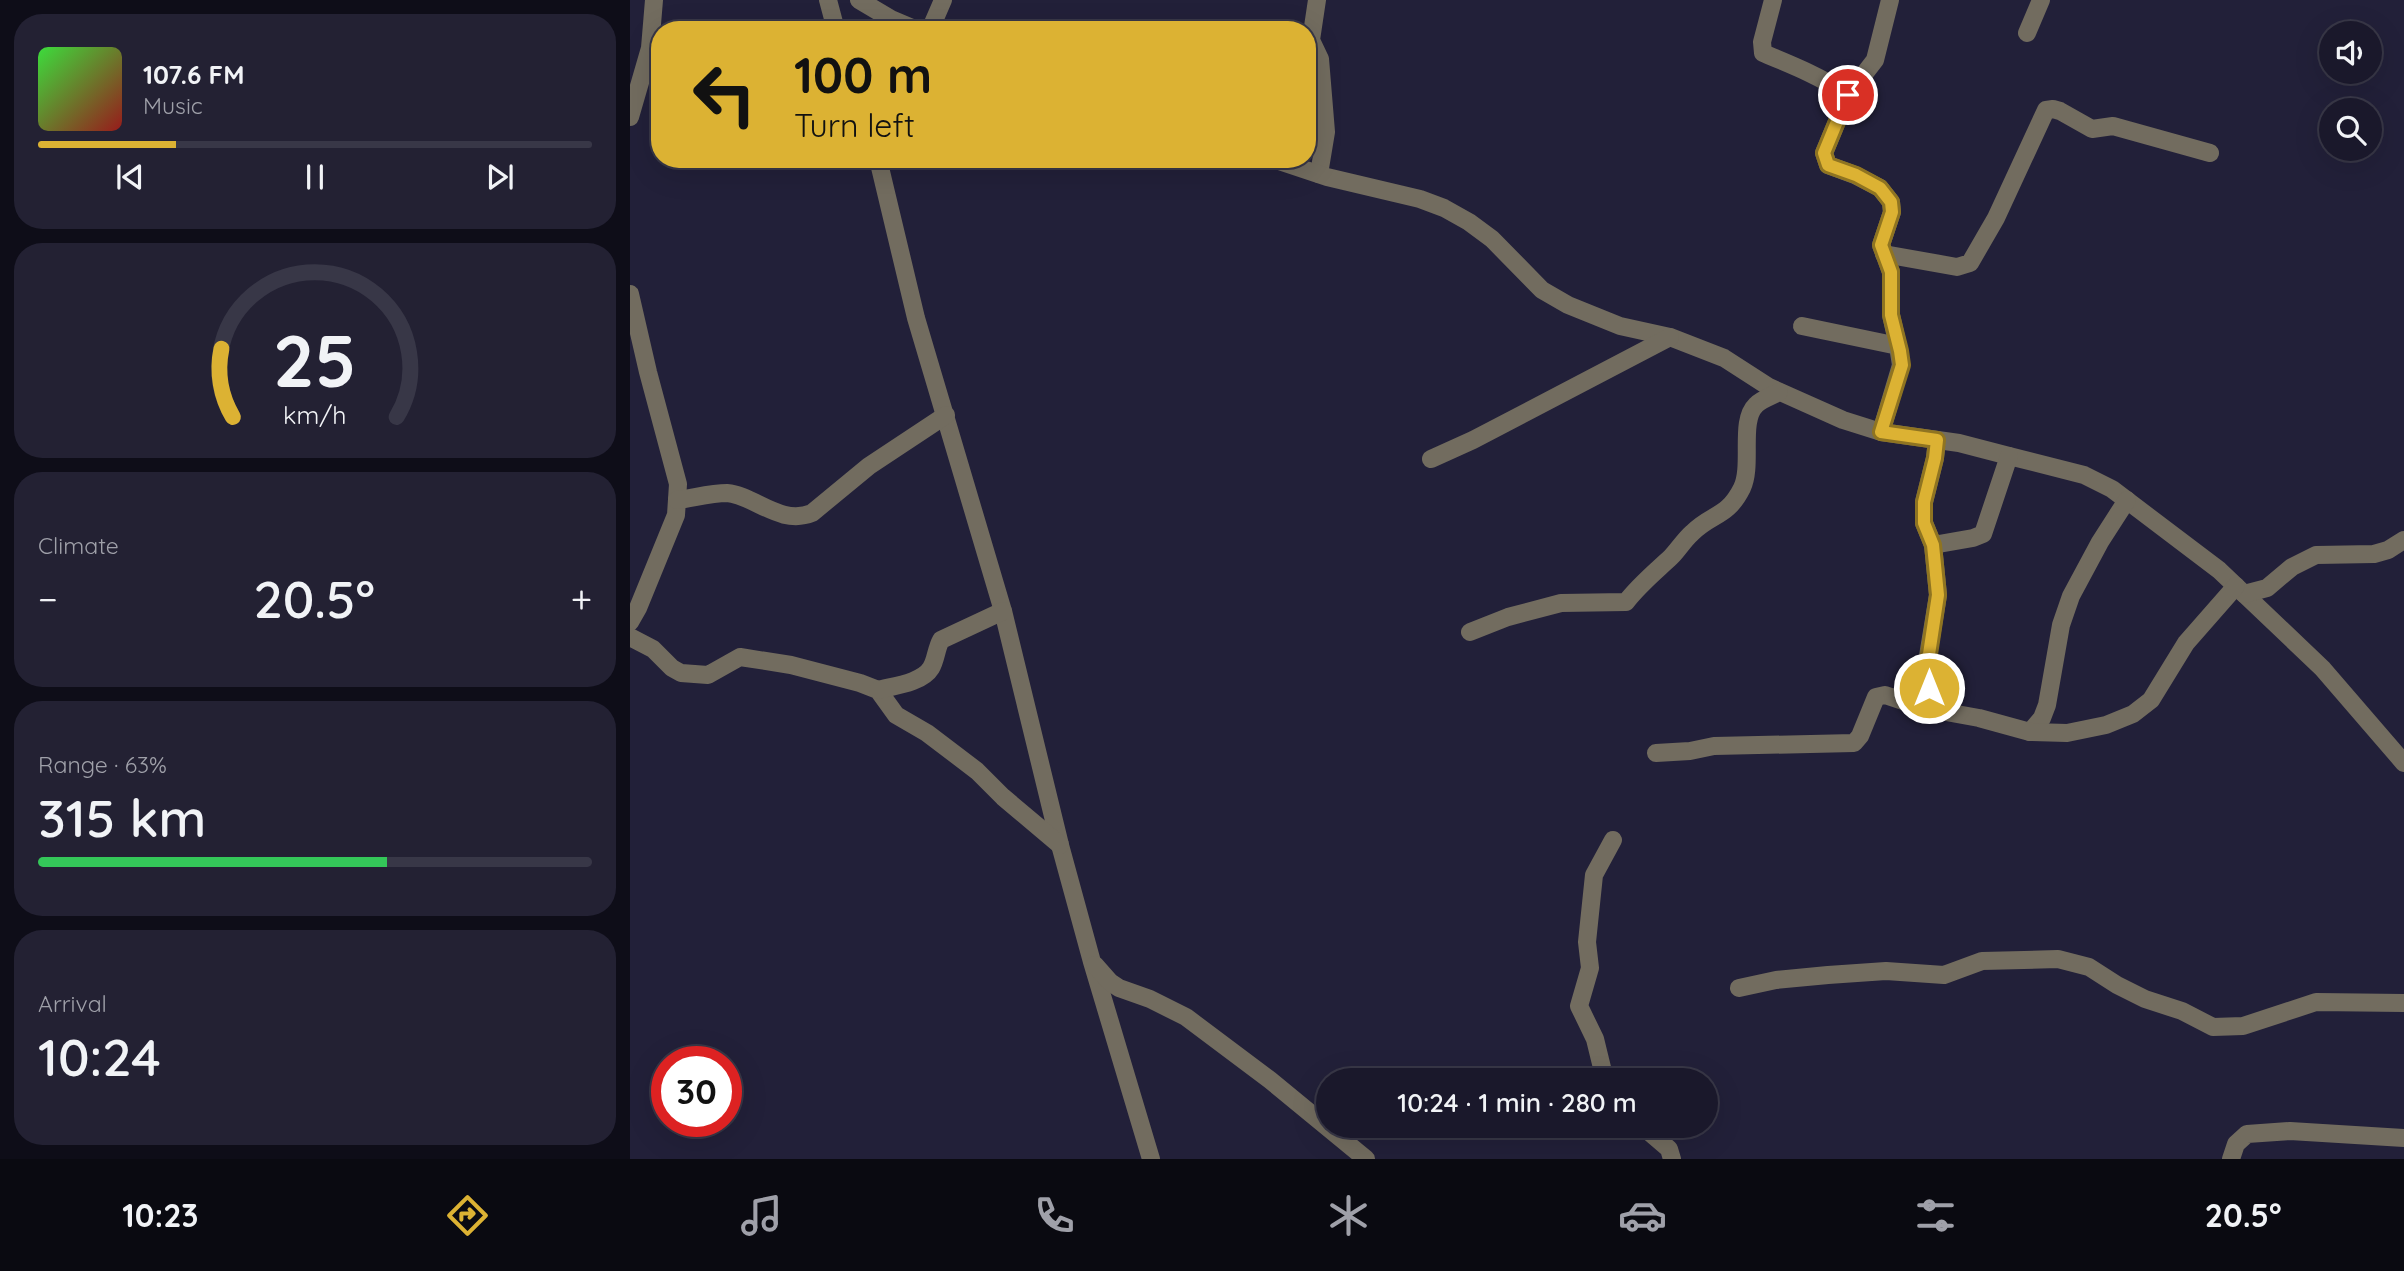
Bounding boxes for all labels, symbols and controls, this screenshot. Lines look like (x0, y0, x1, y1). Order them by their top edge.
map controls (2319, 21, 2382, 161)
button: sound (2319, 21, 2382, 84)
text: 100 m (794, 44, 932, 105)
icon: left (679, 49, 770, 140)
text: 107.6 FM (143, 58, 245, 91)
pin (1818, 65, 1878, 125)
icon: arrive (1829, 76, 1867, 114)
text: Music (143, 91, 203, 120)
button: search (2319, 98, 2382, 161)
text: Turn left (794, 105, 915, 145)
icon: previous (111, 158, 149, 196)
icon: pause (296, 158, 334, 196)
icon: next (481, 158, 519, 196)
text: 25 (273, 314, 357, 405)
text: km/h (283, 398, 347, 429)
text: Climate (38, 531, 119, 560)
text: 20.5° (253, 566, 375, 631)
text: − (38, 575, 58, 623)
text: + (571, 575, 592, 623)
position arrow (1892, 651, 1966, 725)
text: Range · 63% (38, 750, 167, 779)
text: 315 km (38, 785, 206, 850)
text: Arrival (38, 989, 107, 1018)
text: 10:24 (38, 1024, 161, 1089)
speed limit sign: 30 (651, 1046, 742, 1137)
text: 10:24 · 1 min · 280 m (1397, 1086, 1637, 1119)
icon: directions (443, 1191, 492, 1240)
icon: music (737, 1191, 786, 1240)
icon: phone (1030, 1191, 1079, 1240)
icon: climate (1324, 1191, 1373, 1240)
icon: car (1618, 1191, 1667, 1240)
icon: filters (1911, 1191, 1960, 1240)
text: 10:23 (122, 1195, 199, 1235)
text: 20.5° (2205, 1195, 2282, 1235)

